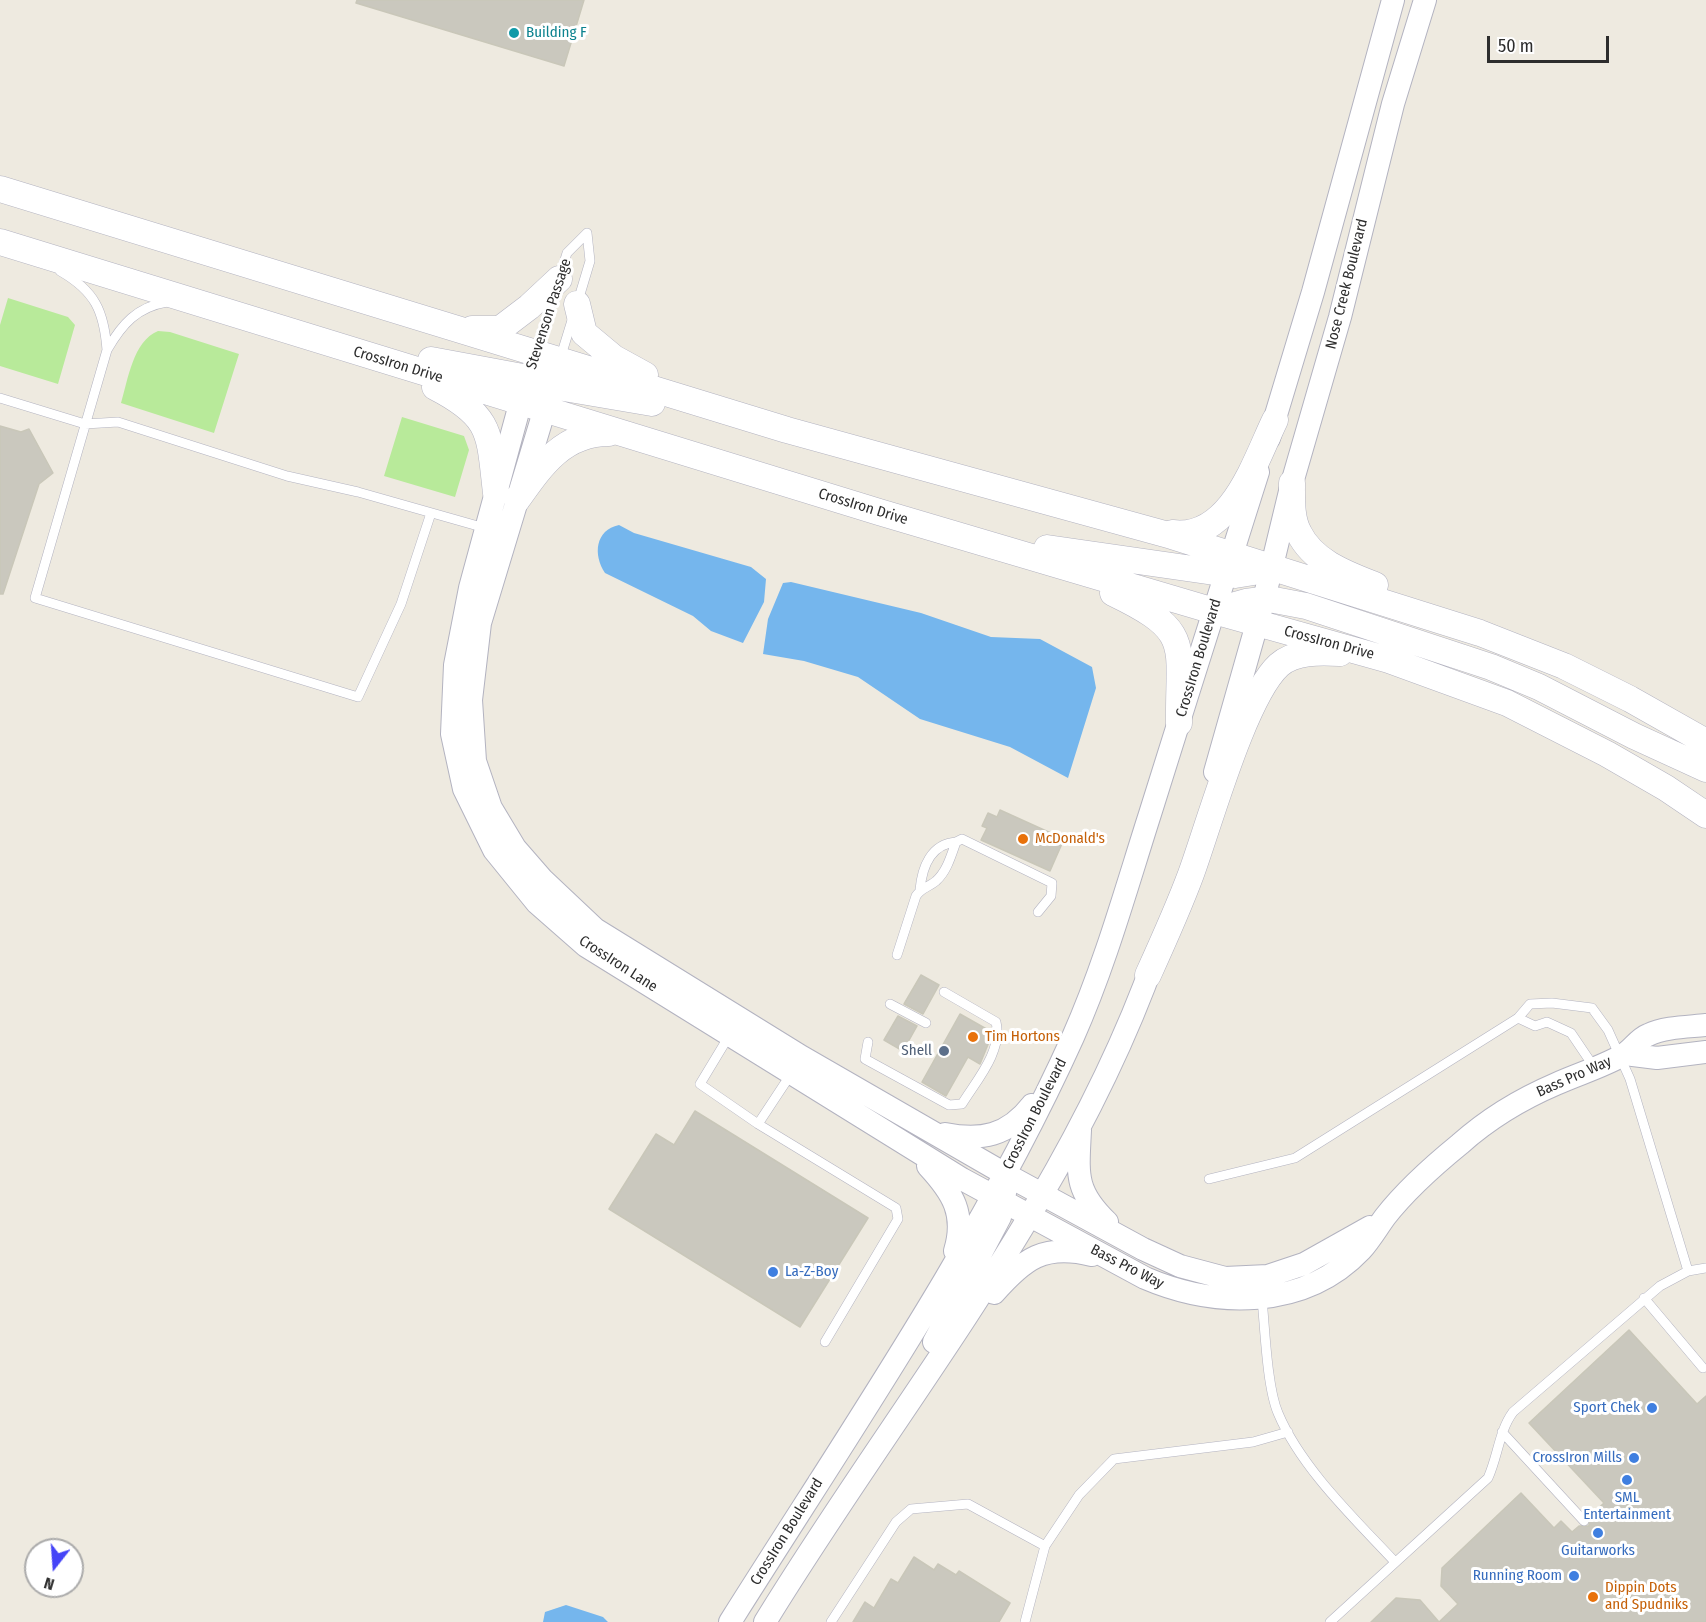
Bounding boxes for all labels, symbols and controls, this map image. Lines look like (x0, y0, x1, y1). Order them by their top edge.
place label: Building F (526, 24, 587, 42)
scale bar (1490, 24, 1612, 62)
marker: Building F (507, 26, 521, 40)
text: 50 m (1498, 35, 1534, 57)
street label: Nose Creek Boulevard (1322, 217, 1372, 351)
street label: Stevenson Passage (523, 256, 575, 372)
street label: CrossIron Drive (351, 343, 445, 387)
street label: CrossIron Drive (816, 485, 910, 529)
street label: CrossIron Boulevard (1172, 597, 1226, 719)
street label: CrossIron Drive (1282, 622, 1376, 664)
place label: McDonald's (1035, 830, 1105, 848)
marker: McDonald's (1016, 832, 1030, 846)
street label: CrossIron Lane (575, 932, 661, 996)
place label: Tim Hortons (985, 1028, 1060, 1046)
marker: Tim Hortons (966, 1030, 980, 1044)
place label: Shell (901, 1042, 932, 1060)
marker: Shell (937, 1044, 951, 1058)
street label: Bass Pro Way (1534, 1053, 1614, 1101)
street label: CrossIron Boulevard (999, 1055, 1071, 1173)
street label: Bass Pro Way (1087, 1241, 1167, 1293)
place label: La-Z-Boy (785, 1263, 838, 1281)
marker: La-Z-Boy (766, 1265, 780, 1279)
place label: Sport Chek (1573, 1399, 1640, 1417)
marker: Sport Chek (1645, 1401, 1659, 1415)
place label: CrossIron Mills (1532, 1449, 1622, 1467)
marker: CrossIron Mills (1627, 1451, 1641, 1465)
marker: SML Entertainment (1620, 1473, 1634, 1487)
street label: CrossIron Boulevard (747, 1475, 827, 1589)
place label: SML Entertainment (1583, 1489, 1671, 1524)
marker: Guitarworks (1591, 1526, 1605, 1540)
north arrow (24, 1538, 84, 1598)
place label: Guitarworks (1561, 1542, 1635, 1560)
place label: Running Room (1473, 1567, 1562, 1585)
marker: Running Room (1567, 1569, 1581, 1583)
text: N (42, 1573, 57, 1594)
place label: Dippin Dots and Spudniks (1605, 1579, 1688, 1614)
marker: Dippin Dots and Spudniks (1586, 1590, 1600, 1604)

